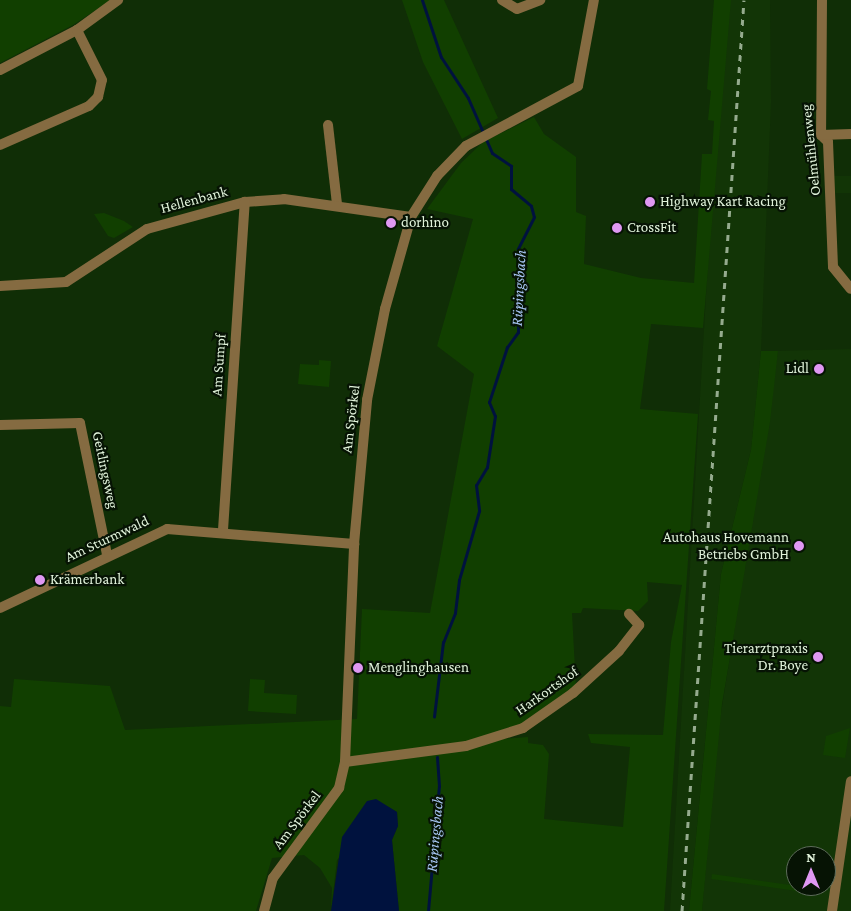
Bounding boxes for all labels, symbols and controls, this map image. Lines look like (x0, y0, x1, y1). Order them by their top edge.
street label: Oelmühlenweg (797, 103, 825, 197)
street label: Hellenbank (158, 182, 230, 218)
place label: Highway Kart Racing (660, 193, 786, 211)
marker: Highway Kart Racing (644, 196, 656, 208)
place label: dorhino (401, 214, 449, 232)
marker: dorhino (385, 217, 397, 229)
place label: CrossFit (627, 219, 676, 237)
marker: CrossFit (611, 222, 623, 234)
water label: Rüpingsbach (507, 249, 531, 327)
street label: Am Sumpf (208, 333, 230, 397)
place label: Lidl (786, 360, 809, 378)
marker: Lidl (813, 363, 825, 375)
street label: Am Spörkel (338, 384, 364, 454)
street label: Geitlingsweg (88, 430, 122, 510)
street label: Am Sturmwald (62, 512, 152, 566)
place label: Autohaus Hovemann Betriebs GmbH (663, 528, 789, 563)
marker: Autohaus Hovemann Betriebs GmbH (793, 540, 805, 552)
place label: Krämerbank (50, 571, 124, 589)
marker: Krämerbank (34, 574, 46, 586)
place label: Tierarztpraxis Dr. Boye (724, 639, 808, 674)
marker: Tierarztpraxis Dr. Boye (812, 651, 824, 663)
place label: Menglinghausen (368, 659, 469, 677)
marker: Menglinghausen (352, 662, 364, 674)
street label: Harkortshof (512, 663, 582, 719)
street label: Am Spörkel (269, 787, 325, 853)
water label: Rüpingsbach (422, 795, 448, 873)
north arrow (786, 846, 836, 896)
text: N (806, 849, 816, 865)

